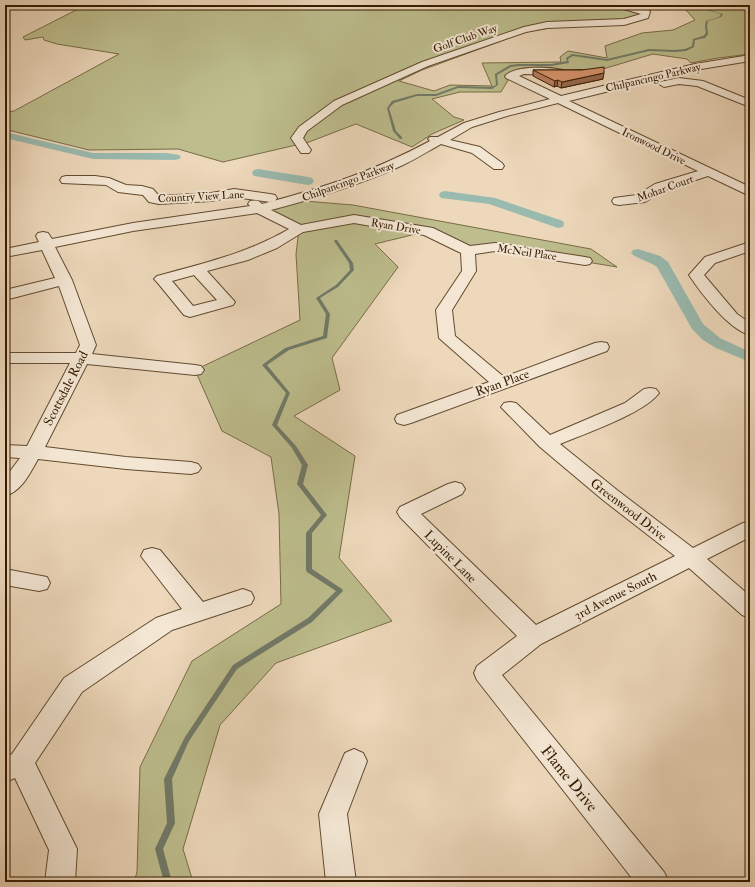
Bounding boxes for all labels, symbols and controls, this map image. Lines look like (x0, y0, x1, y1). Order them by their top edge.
street label: Golf Club Way (431, 21, 499, 56)
street label: Chilpancingo Parkway (604, 60, 702, 96)
street label: Ironwood Drive (620, 125, 688, 168)
street label: Chilpancingo Parkway (300, 159, 397, 205)
street label: Mohar Court (635, 172, 696, 205)
street label: Country View Lane (157, 188, 245, 206)
street label: Ryan Drive (370, 216, 422, 238)
street label: McNeil Place (496, 242, 558, 263)
street label: Scottsdale Road (40, 348, 92, 429)
street label: Ryan Place (473, 366, 532, 401)
street label: Greenwood Drive (587, 475, 670, 545)
street label: Lupine Lane (420, 527, 480, 587)
street label: 3rd Avenue South (572, 568, 660, 624)
street label: Flame Drive (536, 741, 602, 816)

